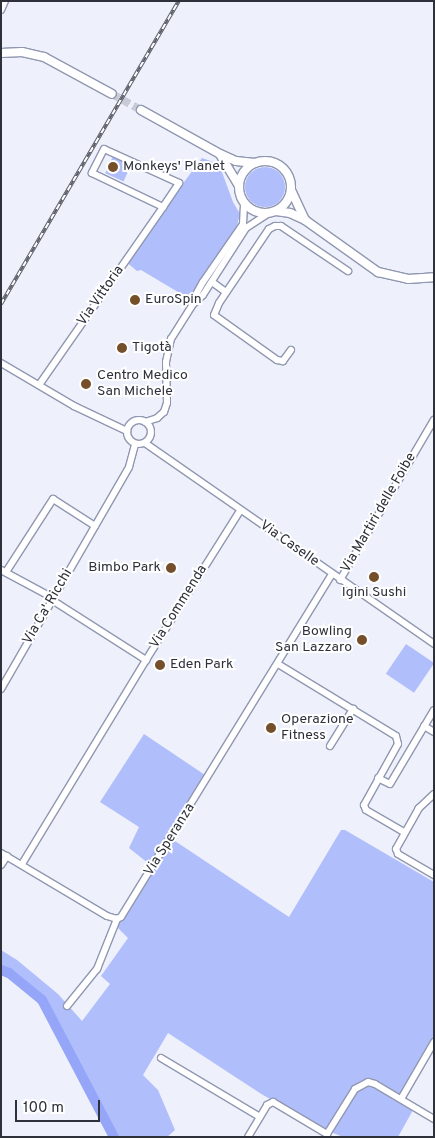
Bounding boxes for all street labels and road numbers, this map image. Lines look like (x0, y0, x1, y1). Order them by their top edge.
street label: Via Vittoria (74, 262, 128, 330)
street label: Via Martiri delle Foibe (338, 450, 420, 576)
street label: Via Caselle (256, 517, 322, 571)
street label: Via Commenda (147, 562, 211, 652)
street label: Via Ca' Ricchi (20, 566, 76, 648)
street label: Via Speranza (141, 801, 199, 879)

